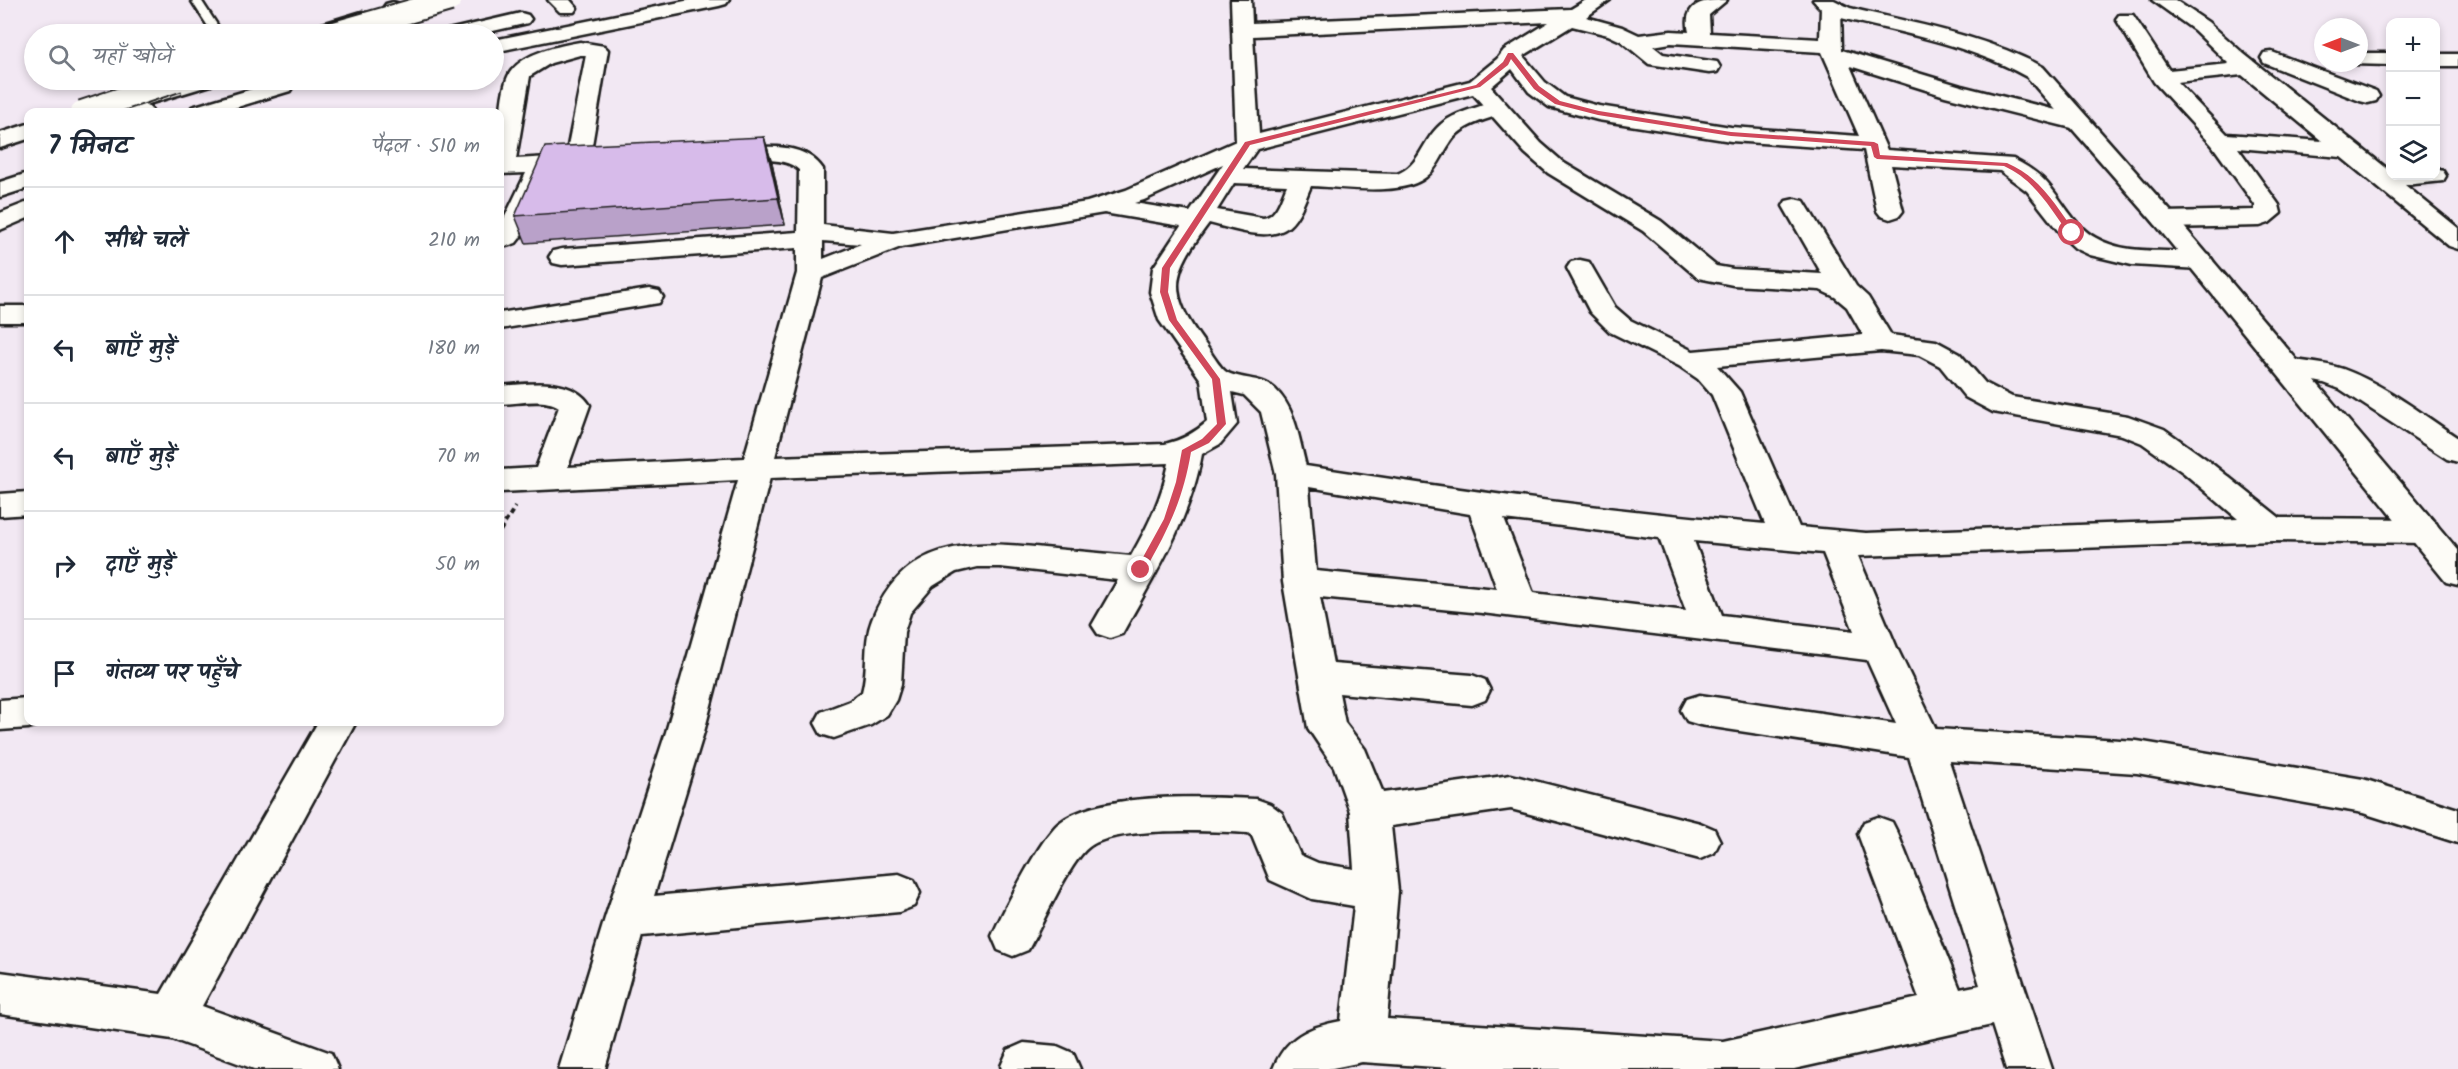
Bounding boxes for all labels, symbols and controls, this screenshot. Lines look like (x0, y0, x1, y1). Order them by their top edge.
north arrow (2314, 18, 2368, 72)
map controls (2386, 18, 2440, 180)
button: + (2386, 18, 2440, 72)
search box (24, 24, 504, 90)
text: यहाँ खोजें (93, 40, 172, 75)
icon: search (45, 41, 78, 74)
button: − (2386, 72, 2440, 126)
text: 7 मिनट (48, 126, 129, 168)
button: layers (2386, 126, 2440, 180)
text: पैदल · 510 m (373, 131, 480, 163)
route start (2058, 219, 2084, 245)
text: सीधे चलें (105, 224, 186, 259)
icon: ahead (48, 225, 81, 258)
text: 210 m (428, 225, 480, 257)
text: बाएँ मुड़ें (105, 332, 176, 367)
icon: left (48, 333, 81, 366)
text: 180 m (428, 333, 480, 365)
text: बाएँ मुड़ें (105, 440, 176, 475)
icon: left (48, 441, 81, 474)
text: 70 m (437, 441, 480, 473)
text: दाएँ मुड़ें (105, 548, 174, 583)
icon: right (48, 549, 81, 582)
text: 50 m (435, 549, 480, 581)
route end (1127, 556, 1153, 582)
text: गंतव्य पर पहुँचे (105, 656, 238, 691)
icon: arrive (48, 657, 81, 690)

